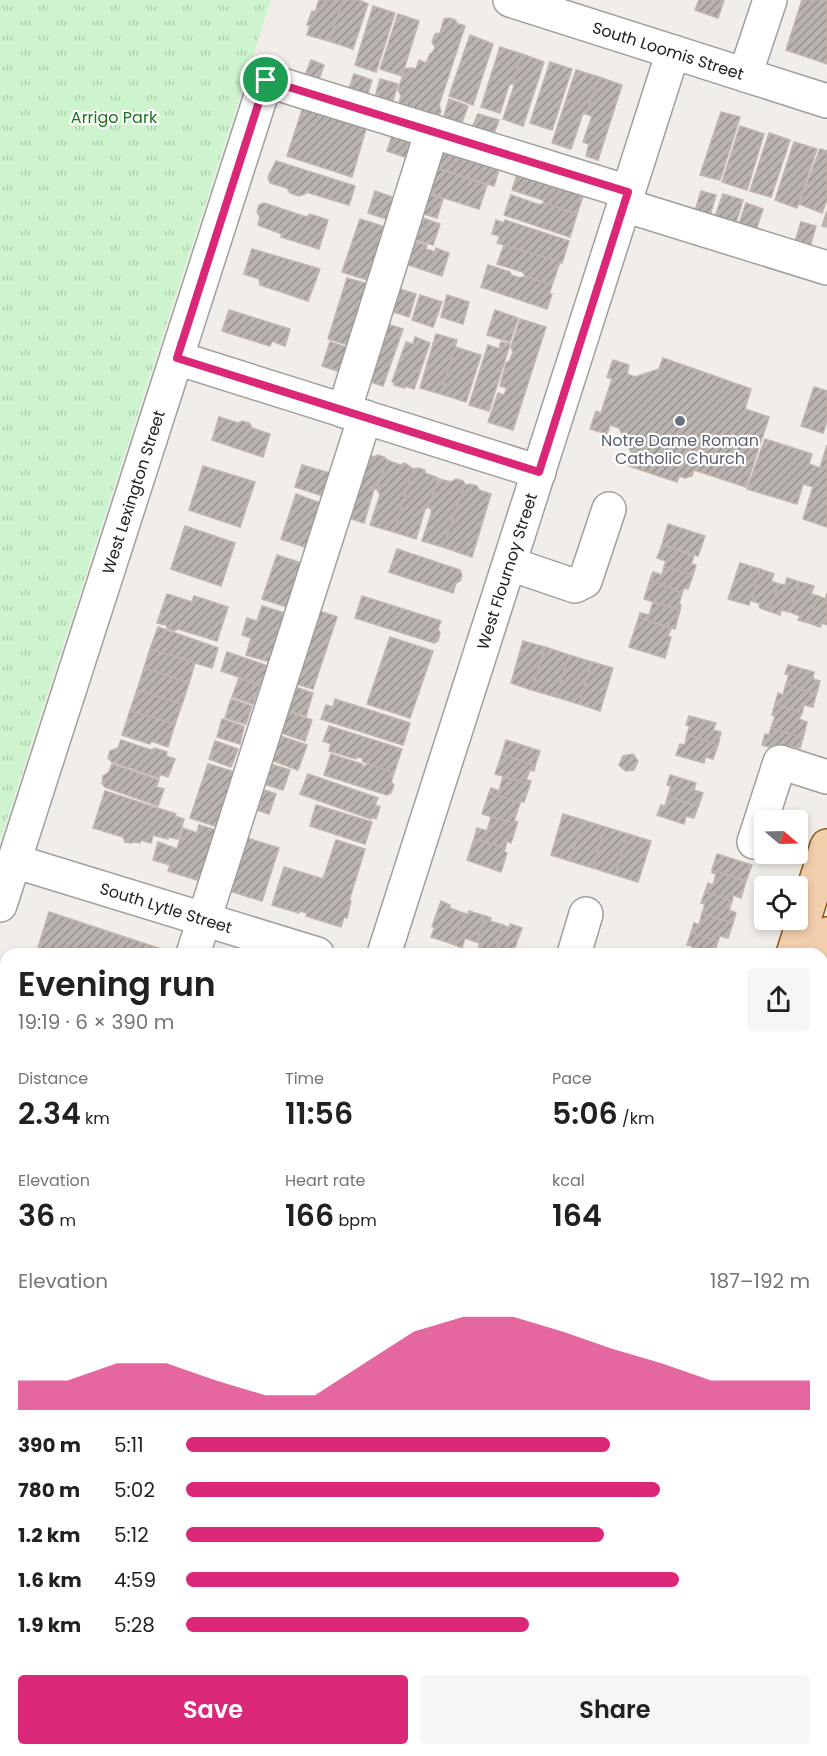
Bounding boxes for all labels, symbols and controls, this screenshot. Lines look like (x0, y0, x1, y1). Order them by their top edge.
street label: South Loomis Street (589, 16, 747, 86)
pin (240, 54, 291, 105)
icon: arrive (249, 63, 282, 96)
park label: Arrigo Park (71, 106, 158, 129)
street label: West Lexington Street (96, 407, 171, 577)
marker: Notre Dame Roman Catholic Church (673, 414, 687, 428)
place label: Notre Dame Roman Catholic Church (601, 429, 759, 470)
street label: West Flournoy Street (471, 490, 543, 653)
north arrow (754, 810, 808, 864)
map controls (754, 810, 808, 930)
button: locate (754, 876, 808, 930)
street label: South Lytle Street (97, 877, 235, 939)
text: Evening run (18, 961, 216, 1008)
button: share (747, 968, 810, 1031)
text: 19:19 · 6 × 390 m (18, 1008, 174, 1036)
text: Distance (18, 1067, 88, 1090)
text: Time (285, 1067, 324, 1090)
text: Pace (552, 1067, 592, 1090)
text: 2.34 (18, 1092, 81, 1135)
text: 11:56 (285, 1092, 353, 1135)
text: 5:06 (552, 1092, 618, 1135)
text: km (81, 1107, 110, 1130)
text: /km (618, 1107, 654, 1130)
text: Elevation (18, 1169, 90, 1192)
text: Heart rate (285, 1169, 365, 1192)
text: kcal (552, 1169, 585, 1192)
text: 36 (18, 1194, 55, 1237)
text: 166 (285, 1194, 334, 1237)
text: 164 (552, 1194, 602, 1237)
text: m (55, 1209, 76, 1232)
text: bpm (334, 1209, 377, 1232)
text: Elevation (18, 1267, 108, 1295)
text: 187–192 m (710, 1267, 810, 1295)
text: 390 m (18, 1431, 81, 1459)
text: 5:11 (114, 1431, 144, 1459)
text: 780 m (18, 1476, 80, 1504)
text: 5:02 (114, 1476, 155, 1504)
text: 1.2 km (18, 1521, 80, 1549)
text: 5:12 (114, 1521, 149, 1549)
text: 1.6 km (18, 1566, 82, 1594)
text: 4:59 (114, 1566, 156, 1594)
text: 1.9 km (18, 1611, 81, 1639)
text: 5:28 (114, 1611, 155, 1639)
button: Save (18, 1675, 408, 1744)
button: Share (420, 1675, 810, 1744)

